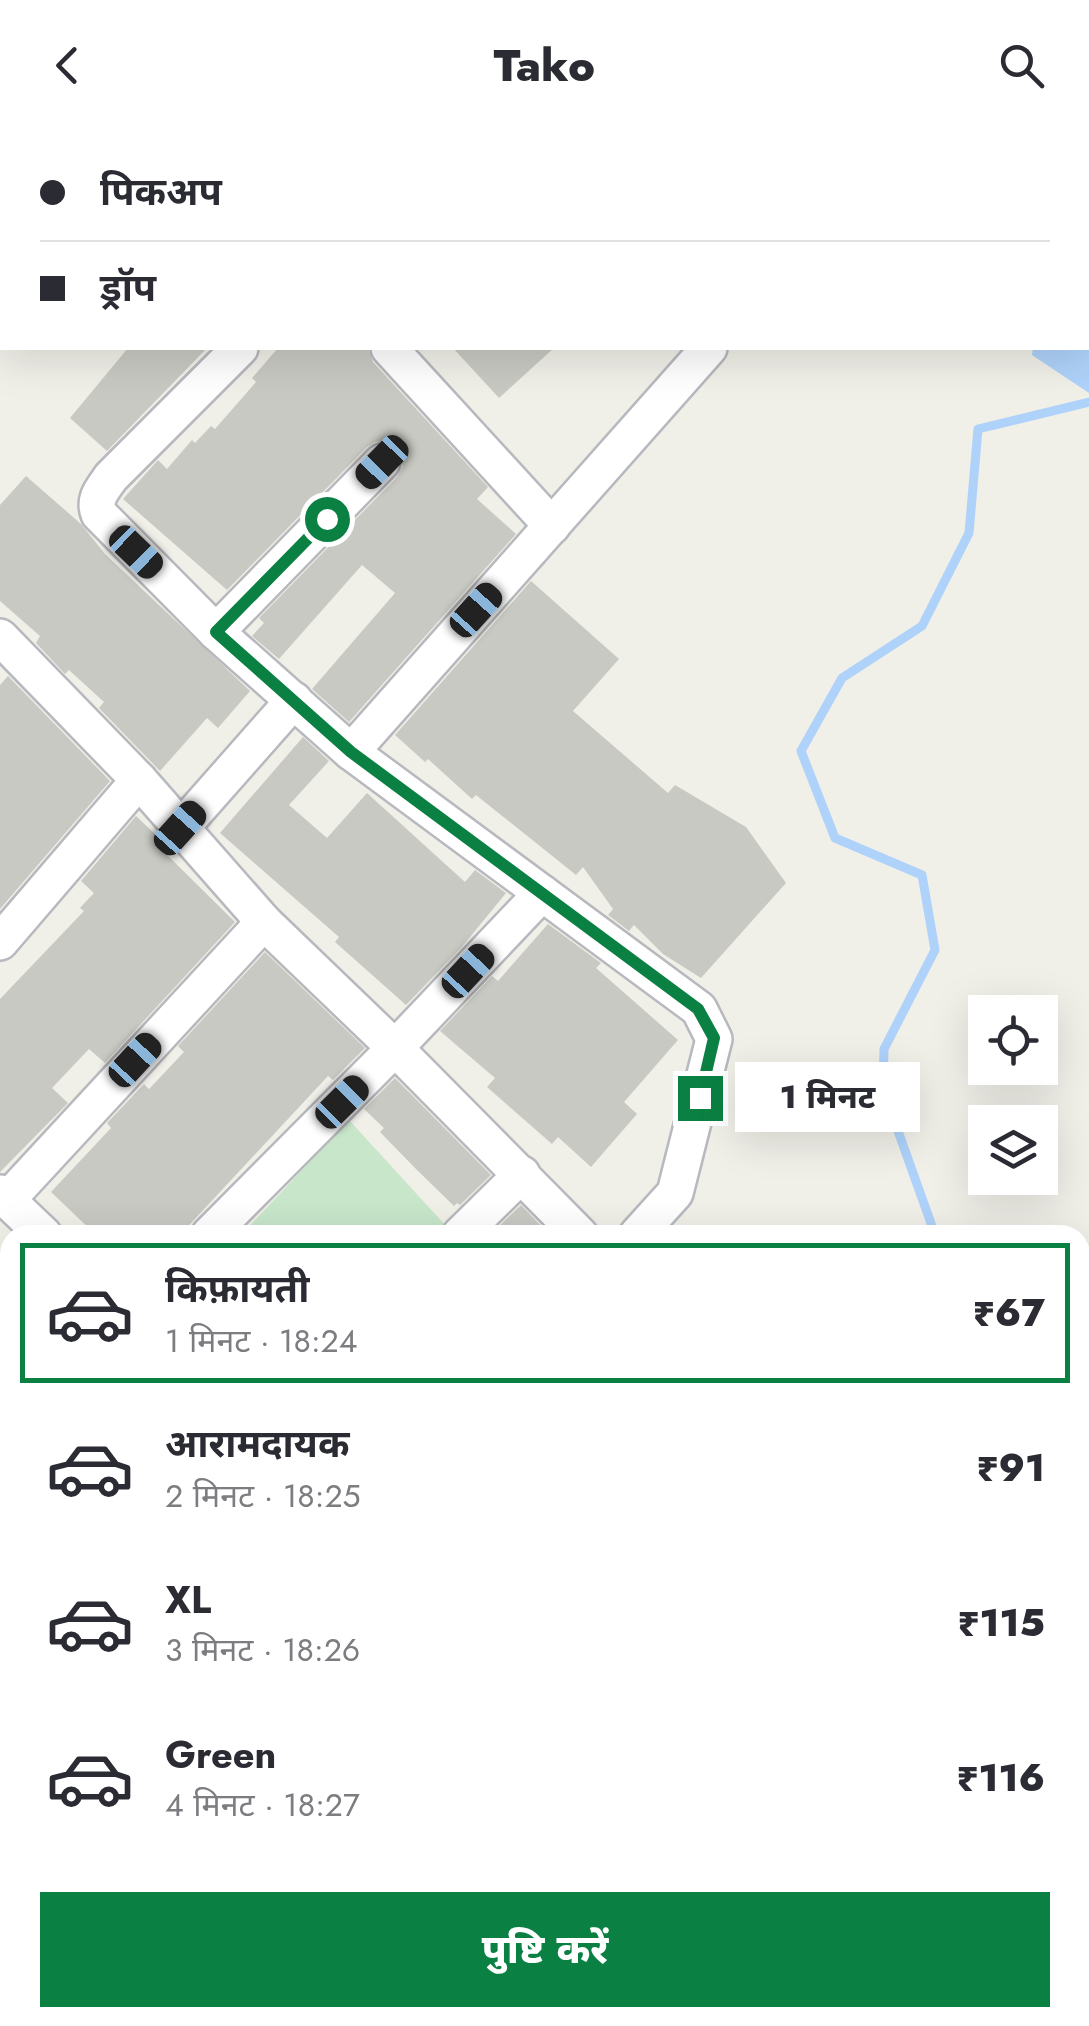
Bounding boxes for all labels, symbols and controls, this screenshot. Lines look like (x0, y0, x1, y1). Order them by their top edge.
text: Tako (494, 33, 595, 98)
icon: back (40, 38, 95, 93)
icon: search (994, 38, 1049, 93)
text: पिकअप (100, 164, 222, 219)
text: ड्रॉप (100, 260, 156, 315)
car (350, 430, 414, 494)
route start (305, 497, 350, 542)
car (104, 520, 168, 584)
car (445, 578, 507, 642)
car (149, 796, 211, 860)
car (437, 939, 499, 1003)
map controls (968, 995, 1058, 1195)
button: locate (968, 995, 1058, 1085)
car (104, 1028, 166, 1092)
callout: 1 मिनट (735, 1063, 920, 1133)
car (310, 1070, 374, 1134)
text: 1 मिनट (780, 1074, 875, 1120)
route end (678, 1076, 723, 1121)
button: layers (968, 1105, 1058, 1195)
text: किफ़ायती (165, 1261, 309, 1316)
icon: car (45, 1268, 135, 1358)
text: ₹67 (973, 1285, 1045, 1340)
text: 1 मिनट · 18:24 (165, 1318, 357, 1364)
text: आरामदायक (165, 1416, 349, 1471)
icon: car (45, 1423, 135, 1513)
text: ₹91 (977, 1440, 1045, 1495)
text: 2 मिनट · 18:25 (165, 1473, 361, 1519)
text: XL (165, 1572, 211, 1627)
icon: car (45, 1578, 135, 1668)
text: ₹115 (958, 1595, 1045, 1650)
text: 3 मिनट · 18:26 (165, 1627, 360, 1673)
text: Green (165, 1727, 276, 1782)
icon: car (45, 1733, 135, 1823)
text: ₹116 (956, 1750, 1045, 1805)
text: 4 मिनट · 18:27 (165, 1782, 360, 1828)
button: पुष्टि करें (40, 1892, 1050, 2007)

